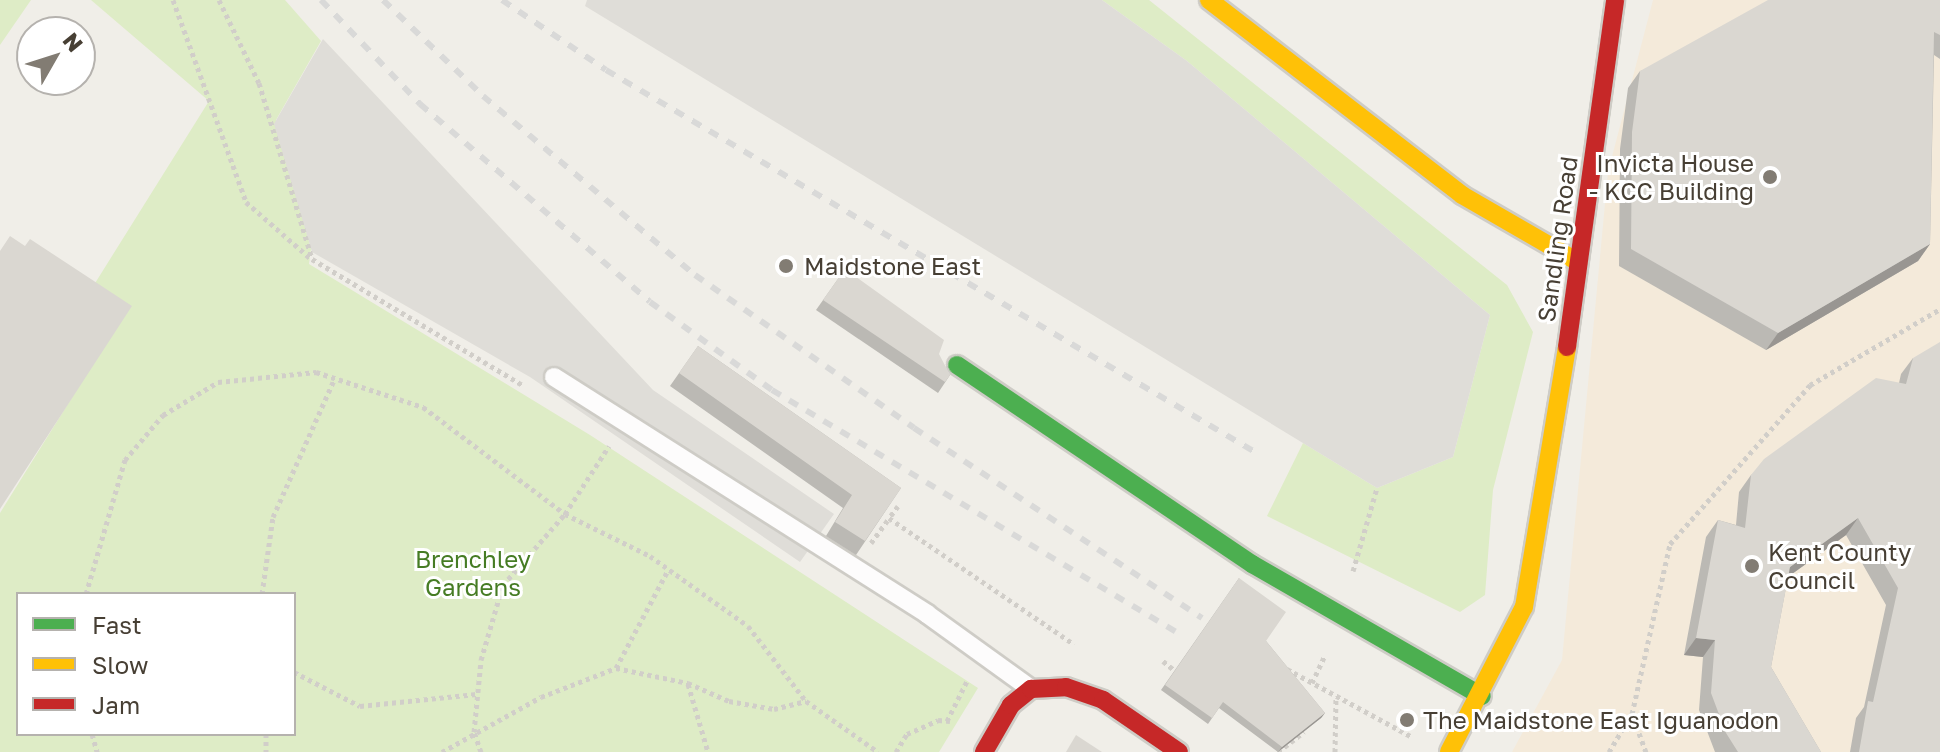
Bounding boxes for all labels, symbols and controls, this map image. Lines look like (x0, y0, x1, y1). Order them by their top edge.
north arrow (16, 16, 96, 96)
text: N (58, 27, 89, 57)
place label: Invicta House - KCC Building (1589, 149, 1754, 205)
street label: Sandling Road (1531, 154, 1583, 324)
marker: Invicta House - KCC Building (1761, 168, 1779, 186)
place label: Maidstone East (804, 252, 981, 280)
marker: Maidstone East (775, 255, 797, 277)
place label: Kent County Council (1768, 538, 1911, 594)
park label: Brenchley Gardens (415, 545, 531, 601)
marker: Kent County Council (1743, 557, 1761, 575)
legend (16, 592, 296, 736)
text: Fast (92, 610, 142, 639)
text: Slow (92, 650, 148, 679)
text: Jam (92, 690, 140, 719)
place label: The Maidstone East Iguanodon (1423, 706, 1779, 734)
marker: The Maidstone East Iguanodon (1398, 711, 1416, 729)

